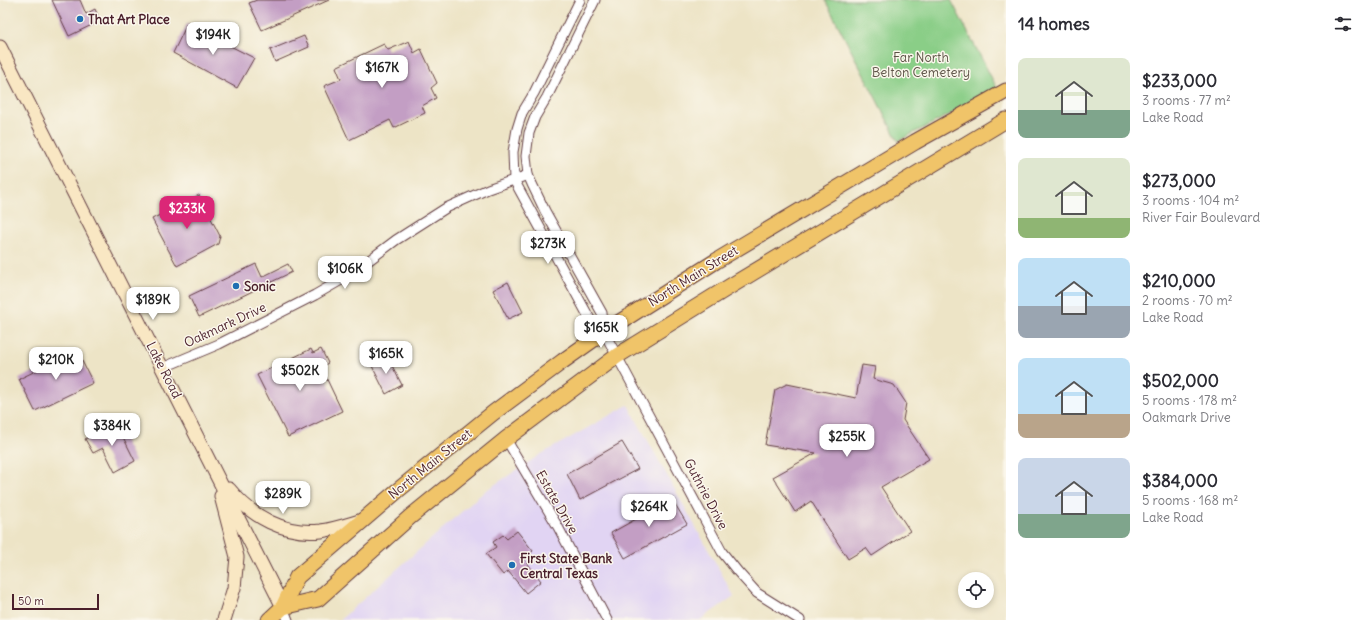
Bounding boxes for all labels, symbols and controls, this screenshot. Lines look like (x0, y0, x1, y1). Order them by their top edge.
place label: That Art Place (88, 11, 170, 28)
text: 14 homes (1018, 13, 1090, 35)
icon: filters (1332, 13, 1354, 35)
marker: That Art Place (75, 14, 85, 24)
pin: $194K (185, 22, 241, 56)
text: $194K (195, 26, 231, 43)
park label: Far North Belton Cemetery (872, 49, 970, 81)
pin: $167K (354, 55, 410, 89)
text: $167K (365, 59, 399, 76)
text: $233,000 (1142, 70, 1217, 92)
icon: home (1050, 74, 1098, 122)
text: 3 rooms · 77 m² (1142, 92, 1231, 109)
text: Lake Road (1142, 109, 1204, 126)
text: $273,000 (1142, 170, 1216, 192)
icon: home (1050, 174, 1098, 222)
text: 3 rooms · 104 m² (1142, 192, 1239, 209)
pin: $233K (159, 196, 215, 230)
text: $233K (168, 200, 206, 217)
text: River Fair Boulevard (1142, 209, 1260, 226)
pin: $273K (520, 231, 576, 265)
text: $273K (530, 235, 566, 252)
street label: North Main Street (645, 241, 742, 310)
pin: $106K (317, 256, 373, 290)
text: $106K (327, 260, 363, 277)
text: $210,000 (1142, 270, 1216, 292)
icon: home (1050, 274, 1098, 322)
place label: Sonic (244, 278, 276, 295)
marker: Sonic (231, 281, 241, 291)
pin: $189K (125, 287, 181, 321)
text: $189K (135, 291, 171, 308)
text: 2 rooms · 70 m² (1142, 292, 1233, 309)
street label: Oakmark Drive (181, 299, 269, 351)
text: Lake Road (1142, 309, 1204, 326)
pin: $165K (573, 315, 629, 349)
text: $165K (583, 319, 619, 336)
street label: Lake Road (142, 339, 186, 402)
pin: $165K (358, 341, 414, 375)
text: $165K (368, 345, 404, 362)
pin: $210K (28, 347, 84, 381)
text: $210K (38, 351, 74, 368)
pin: $502K (272, 358, 328, 392)
text: $502K (281, 362, 319, 379)
text: $502,000 (1142, 370, 1219, 392)
icon: home (1050, 374, 1098, 422)
text: 5 rooms · 178 m² (1142, 392, 1237, 409)
text: Oakmark Drive (1142, 409, 1231, 426)
pin: $384K (84, 413, 140, 447)
text: $384K (93, 417, 131, 434)
pin: $255K (819, 424, 875, 458)
street label: North Main Street (385, 425, 476, 503)
text: $255K (828, 428, 866, 445)
street label: Guthrie Drive (680, 456, 732, 532)
street label: Estate Drive (532, 467, 582, 537)
text: $384,000 (1142, 470, 1218, 492)
icon: home (1050, 474, 1098, 522)
pin: $289K (255, 481, 311, 515)
text: $289K (264, 485, 302, 502)
text: 5 rooms · 168 m² (1142, 492, 1238, 509)
pin: $264K (621, 494, 677, 528)
text: $264K (630, 498, 668, 515)
text: Lake Road (1142, 509, 1204, 526)
place label: First State Bank Central Texas (520, 550, 613, 582)
marker: First State Bank Central Texas (507, 560, 517, 570)
map controls (958, 572, 994, 608)
button: locate (958, 572, 994, 608)
scale bar (12, 592, 99, 611)
text: 50 m (18, 594, 44, 608)

